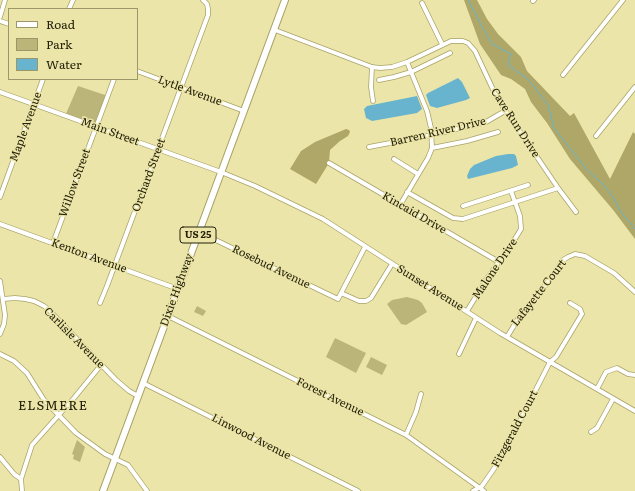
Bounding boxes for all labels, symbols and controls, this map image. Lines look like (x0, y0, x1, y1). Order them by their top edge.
legend (8, 8, 138, 80)
text: Road (46, 15, 75, 33)
text: Park (46, 35, 72, 53)
text: Water (46, 55, 82, 73)
street label: Lytle Avenue (156, 73, 224, 109)
street label: Cave Run Drive (488, 86, 542, 160)
street label: Maple Avenue (7, 90, 45, 164)
street label: Main Street (79, 115, 141, 149)
street label: Barren River Drive (389, 115, 487, 149)
street label: Orchard Street (130, 136, 168, 214)
street label: Willow Street (56, 147, 94, 219)
street label: Kincaid Drive (379, 189, 449, 237)
road number: US 25 (180, 227, 216, 243)
street label: Kenton Avenue (49, 236, 129, 276)
street label: Malone Drive (470, 236, 520, 302)
street label: Rosebud Avenue (230, 242, 312, 292)
street label: Dixie Highway (158, 252, 196, 328)
street label: Lafayette Court (509, 257, 569, 329)
street label: Sunset Avenue (394, 262, 466, 314)
street label: Carlisle Avenue (41, 305, 107, 371)
street label: Forest Avenue (294, 375, 366, 419)
street label: Fitzgerald Court (489, 388, 541, 470)
district label: ELSMERE (18, 398, 88, 414)
street label: Linwood Avenue (209, 411, 293, 463)

